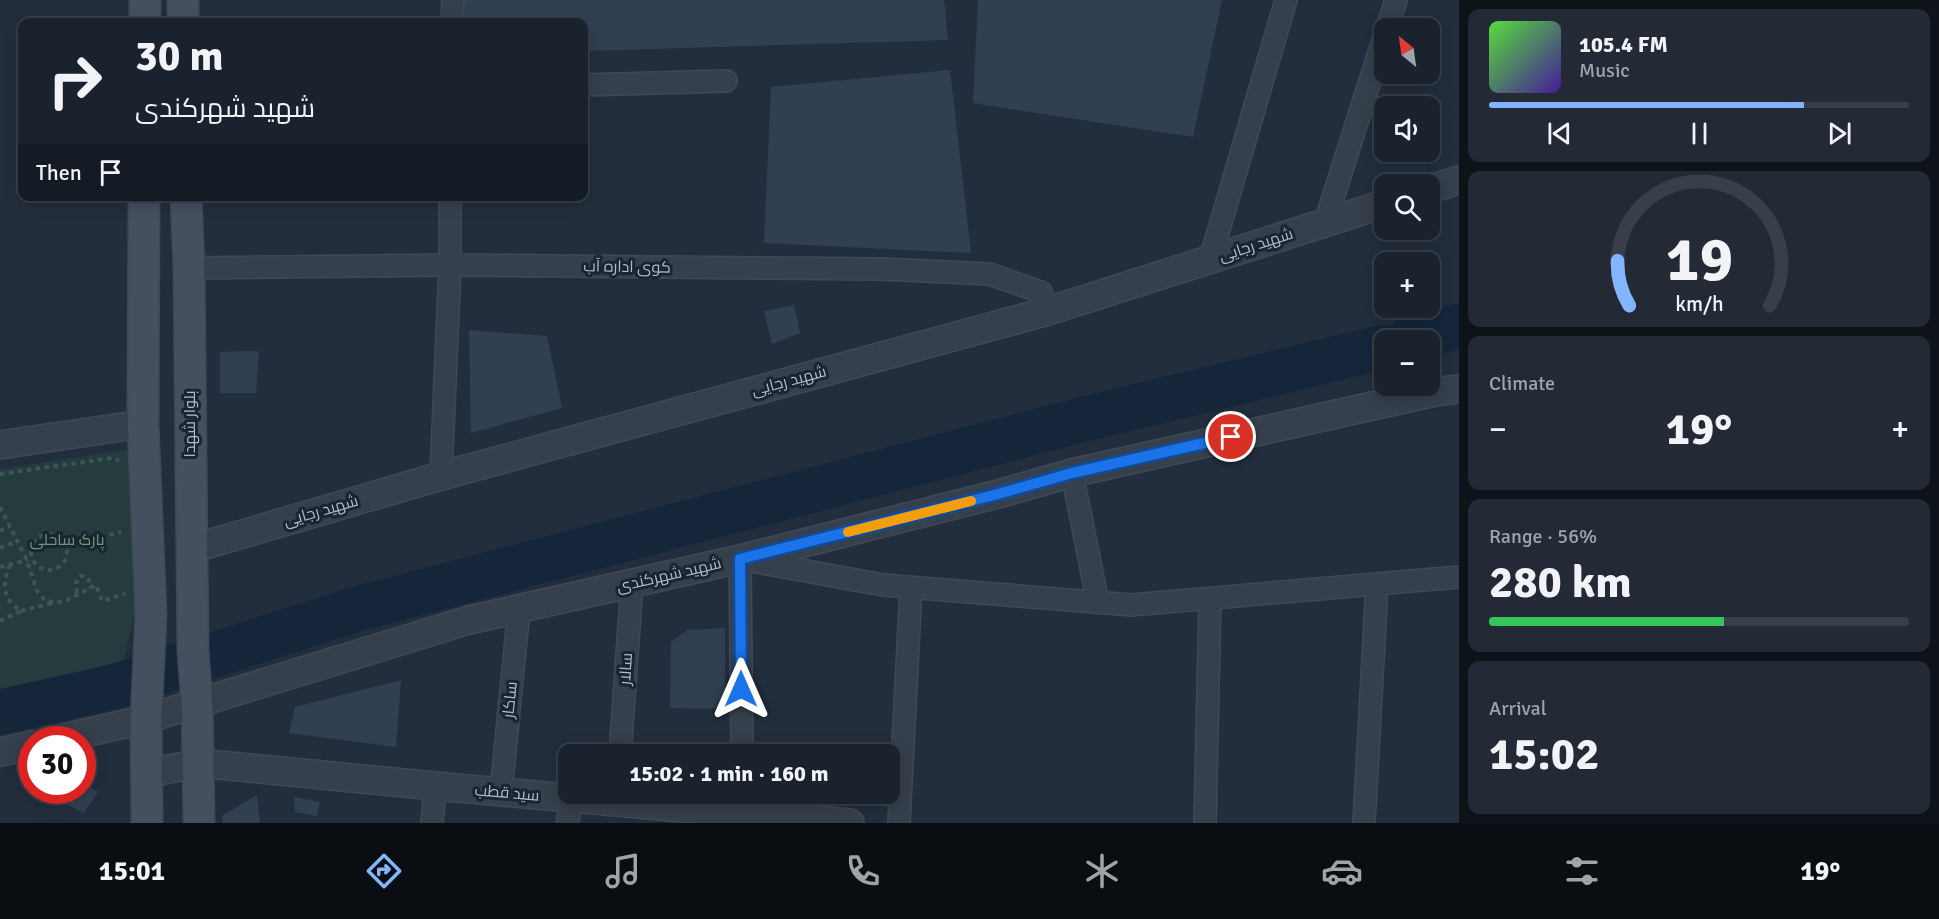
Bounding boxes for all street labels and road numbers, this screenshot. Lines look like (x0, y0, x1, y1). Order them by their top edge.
street label: شهید رجایی (1216, 224, 1296, 266)
street label: کوی اداره آب (583, 256, 671, 278)
street label: شهید رجایی (749, 361, 829, 401)
street label: بلوار شهدا (180, 390, 200, 458)
street label: شهید رجایی (281, 491, 361, 531)
street label: شهید شهرکندی (615, 553, 723, 597)
street label: سالار (615, 652, 637, 687)
street label: ساکار (498, 681, 522, 720)
street label: سید قطب (474, 780, 540, 806)

